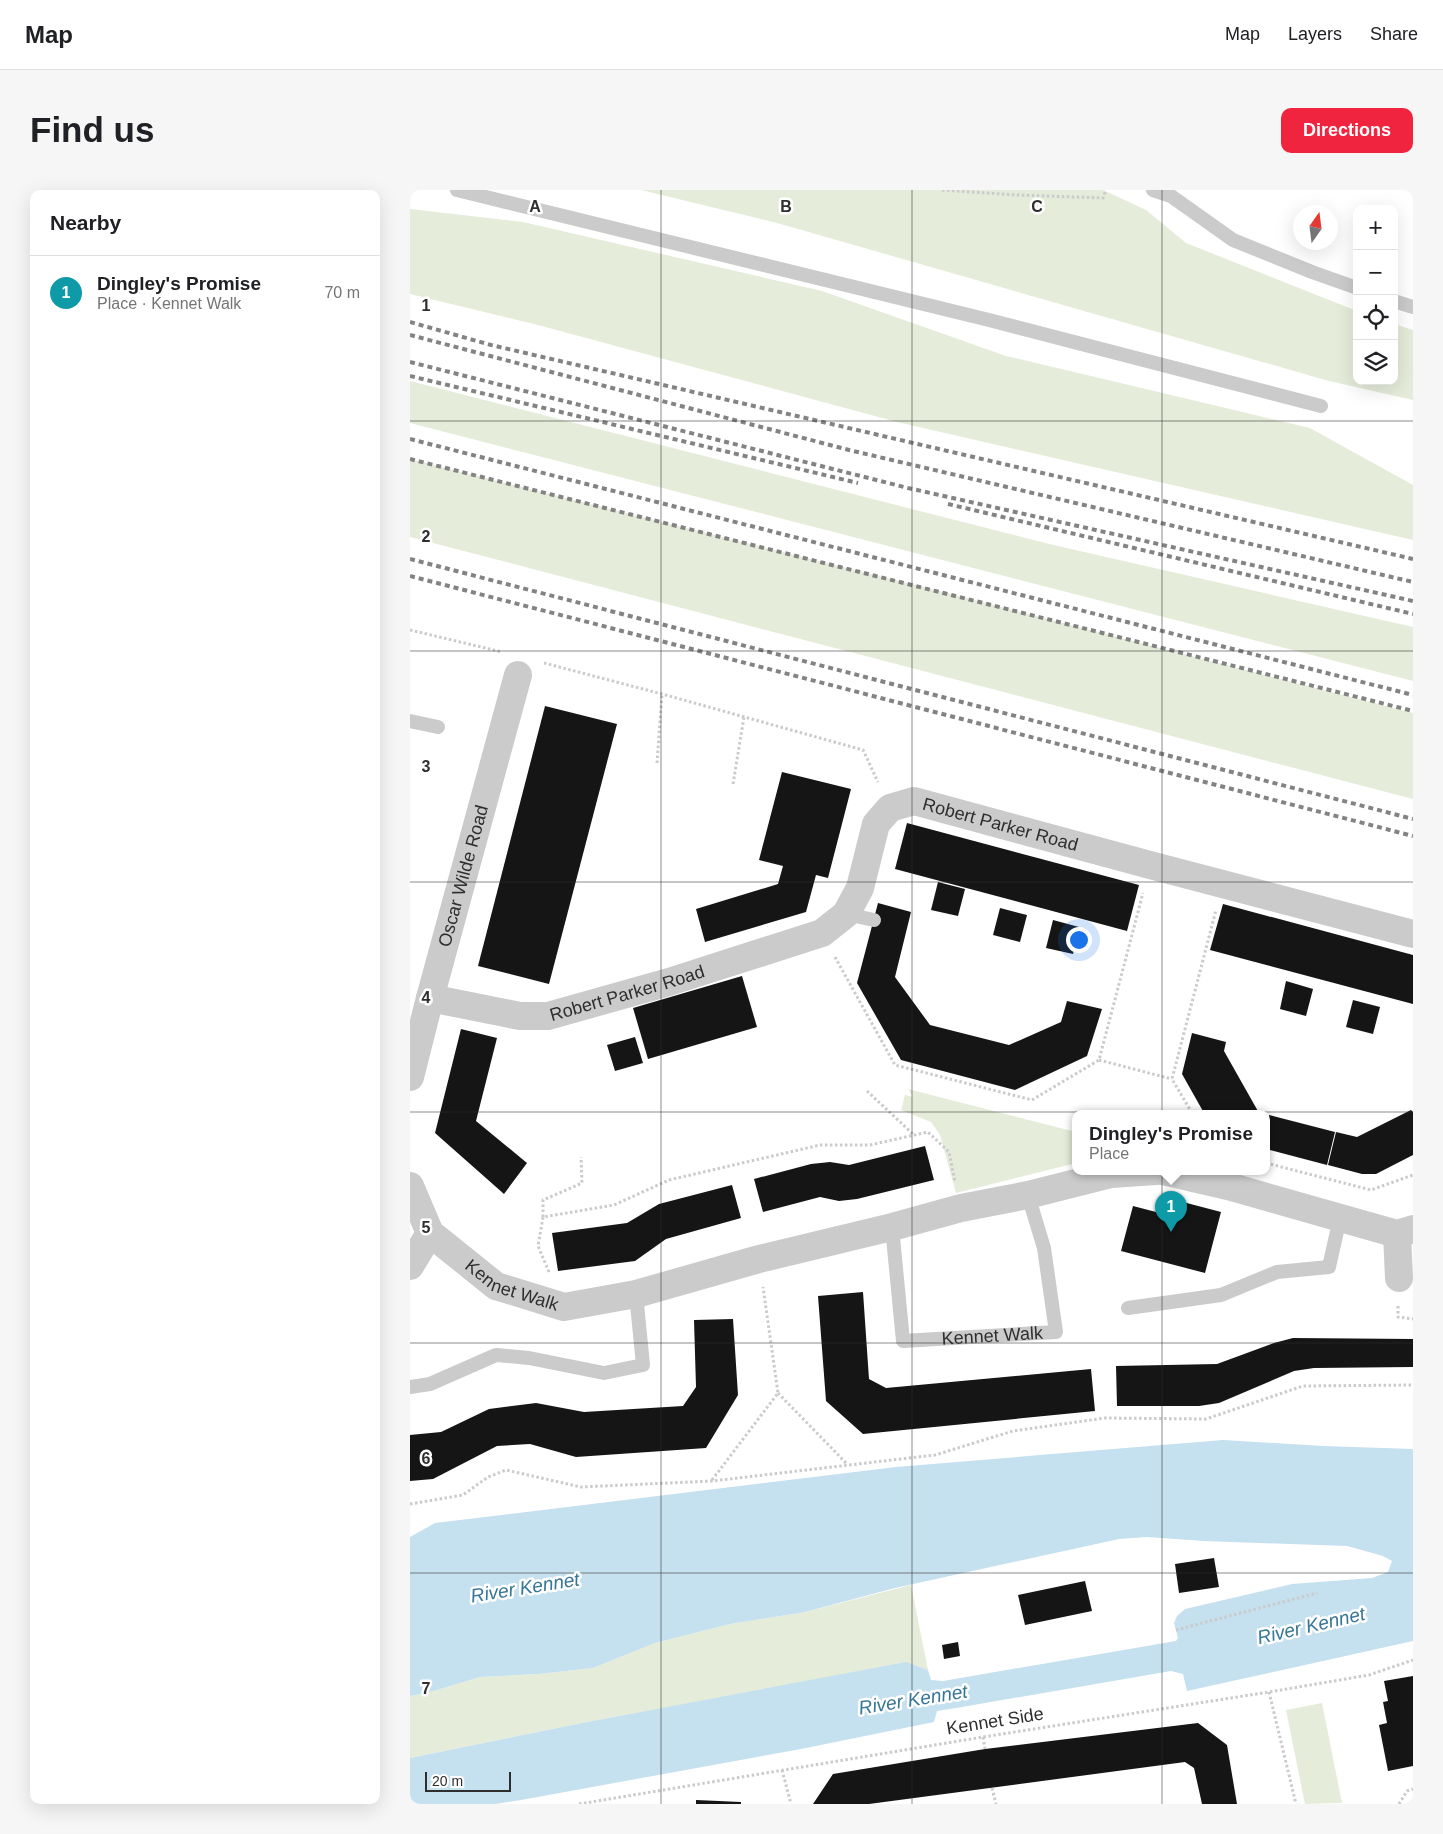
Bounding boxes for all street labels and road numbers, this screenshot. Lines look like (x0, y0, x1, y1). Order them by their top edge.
street label: Robert Parker Road (920, 794, 1080, 855)
street label: Oscar Wilde Road (434, 803, 492, 949)
street label: Robert Parker Road (547, 961, 707, 1025)
street label: Kennet Walk (461, 1255, 562, 1315)
street label: Kennet Walk (941, 1323, 1045, 1349)
street label: Kennet Side (945, 1703, 1045, 1739)

